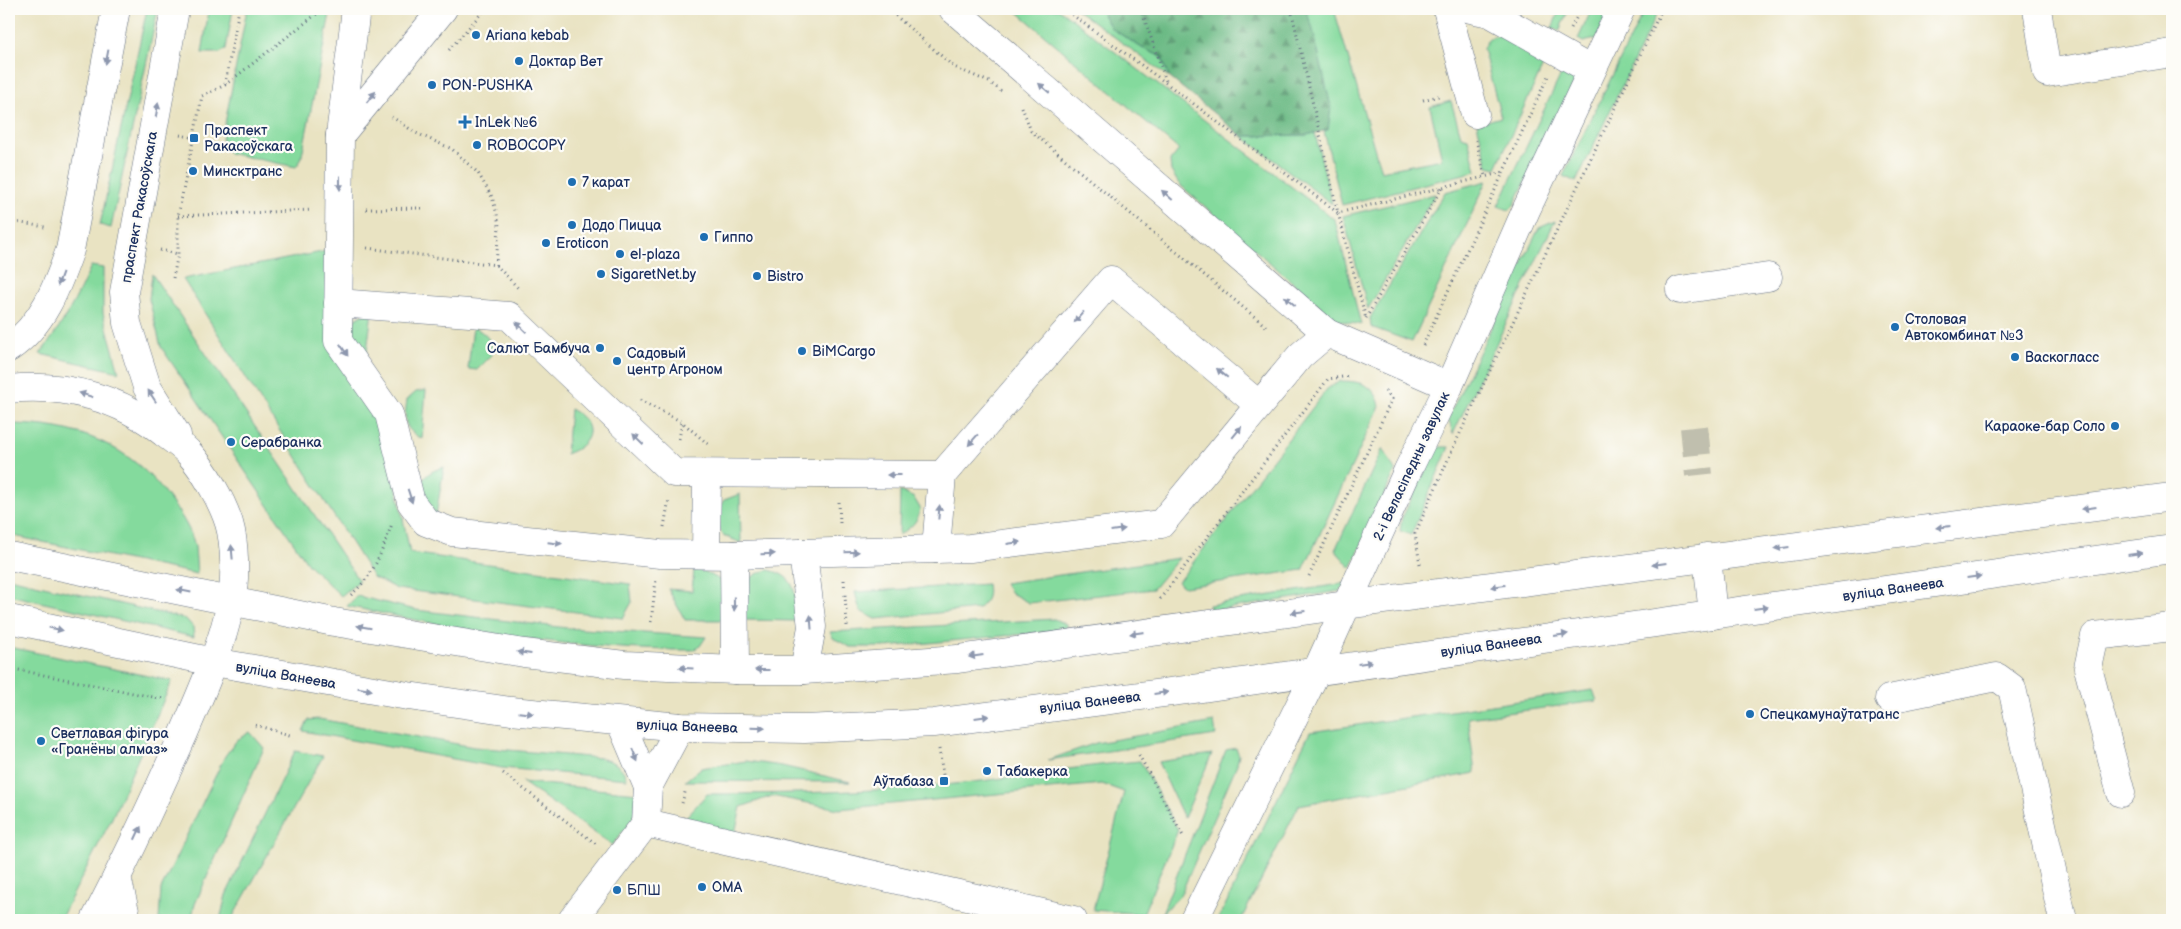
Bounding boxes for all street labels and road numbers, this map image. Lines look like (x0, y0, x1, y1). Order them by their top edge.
street label: праспект Ракасоўскага (118, 129, 161, 284)
street label: 2-і Веласіпедны завулак (1369, 388, 1454, 543)
street label: вуліца Ванеева (1841, 574, 1945, 605)
street label: вуліца Ванеева (1439, 630, 1543, 661)
street label: вуліца Ванеева (234, 658, 338, 693)
street label: вуліца Ванеева (1039, 688, 1142, 717)
street label: вуліца Ванеева (636, 716, 739, 737)

